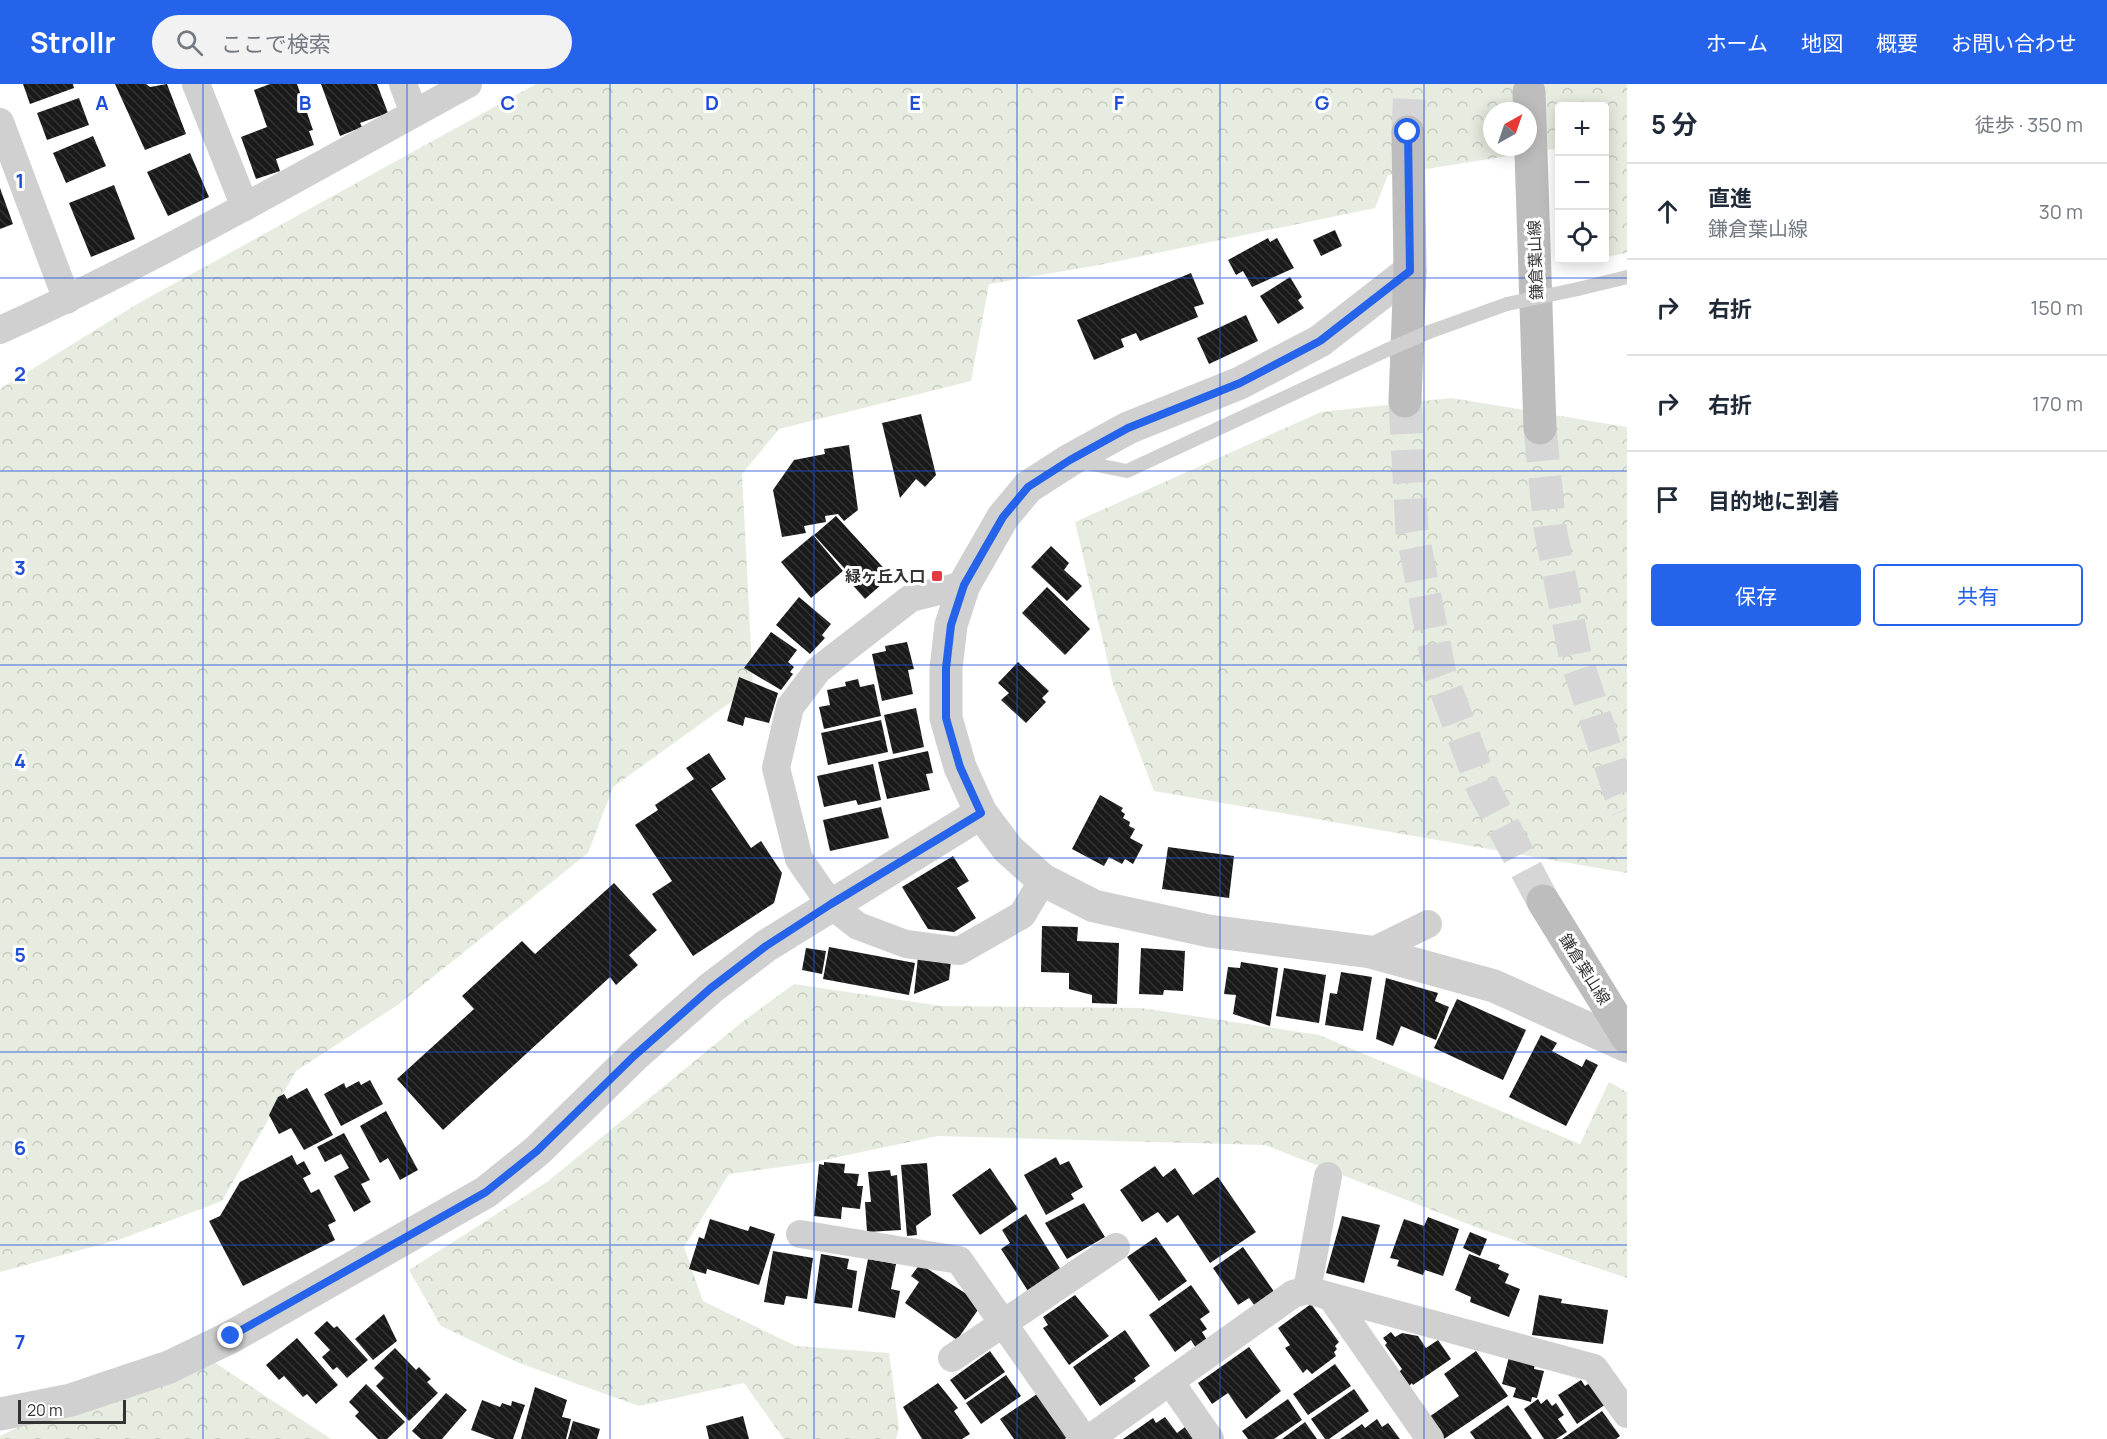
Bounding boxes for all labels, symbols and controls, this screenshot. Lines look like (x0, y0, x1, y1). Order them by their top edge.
search box (152, 15, 572, 69)
text: Strollr (30, 23, 116, 61)
icon: search (173, 26, 206, 59)
text: ここで検索 (221, 29, 331, 59)
text: ホーム (1706, 29, 1768, 57)
text: 地図 (1801, 29, 1843, 57)
text: 概要 (1876, 29, 1918, 57)
text: お問い合わせ (1951, 29, 2077, 57)
text: A (95, 89, 109, 116)
text: B (299, 89, 312, 116)
text: C (501, 89, 515, 116)
text: D (705, 89, 719, 116)
text: E (909, 89, 921, 116)
text: F (1114, 89, 1125, 116)
text: G (1315, 89, 1330, 116)
north arrow (1483, 102, 1537, 156)
map controls (1555, 102, 1609, 264)
button: + (1555, 102, 1609, 156)
text: 5 分 (1651, 106, 1697, 142)
text: 徒歩 · 350 m (1975, 111, 2083, 138)
route start (1394, 118, 1420, 144)
button: − (1555, 156, 1609, 210)
text: 1 (16, 167, 24, 194)
text: 直進 (1708, 183, 1752, 213)
icon: ahead (1651, 195, 1684, 228)
text: 30 m (2039, 198, 2083, 225)
button: locate (1555, 210, 1609, 264)
text: 鎌倉葉山線 (1708, 215, 1808, 242)
street label: 鎌倉葉山線 (1523, 220, 1547, 300)
icon: right (1651, 291, 1684, 324)
text: 右折 (1708, 294, 1752, 324)
text: 150 m (2030, 294, 2083, 321)
text: 2 (14, 360, 26, 387)
icon: right (1651, 387, 1684, 420)
text: 右折 (1708, 390, 1752, 420)
text: 170 m (2032, 390, 2083, 417)
icon: arrive (1651, 483, 1684, 516)
text: 目的地に到着 (1708, 486, 1840, 516)
text: 3 (14, 554, 26, 581)
button: 保存 (1651, 564, 1861, 626)
button: 共有 (1873, 564, 2083, 626)
place label: 緑ヶ丘入口 (845, 565, 925, 587)
marker: 緑ヶ丘入口 (930, 569, 944, 583)
text: 4 (14, 747, 26, 774)
street label: 鎌倉葉山線 (1554, 929, 1616, 1009)
text: 5 (14, 941, 26, 968)
text: 6 (14, 1134, 26, 1161)
route end (217, 1322, 243, 1348)
text: 7 (15, 1328, 25, 1355)
scale bar (18, 1397, 126, 1424)
text: 20 m (27, 1399, 63, 1421)

